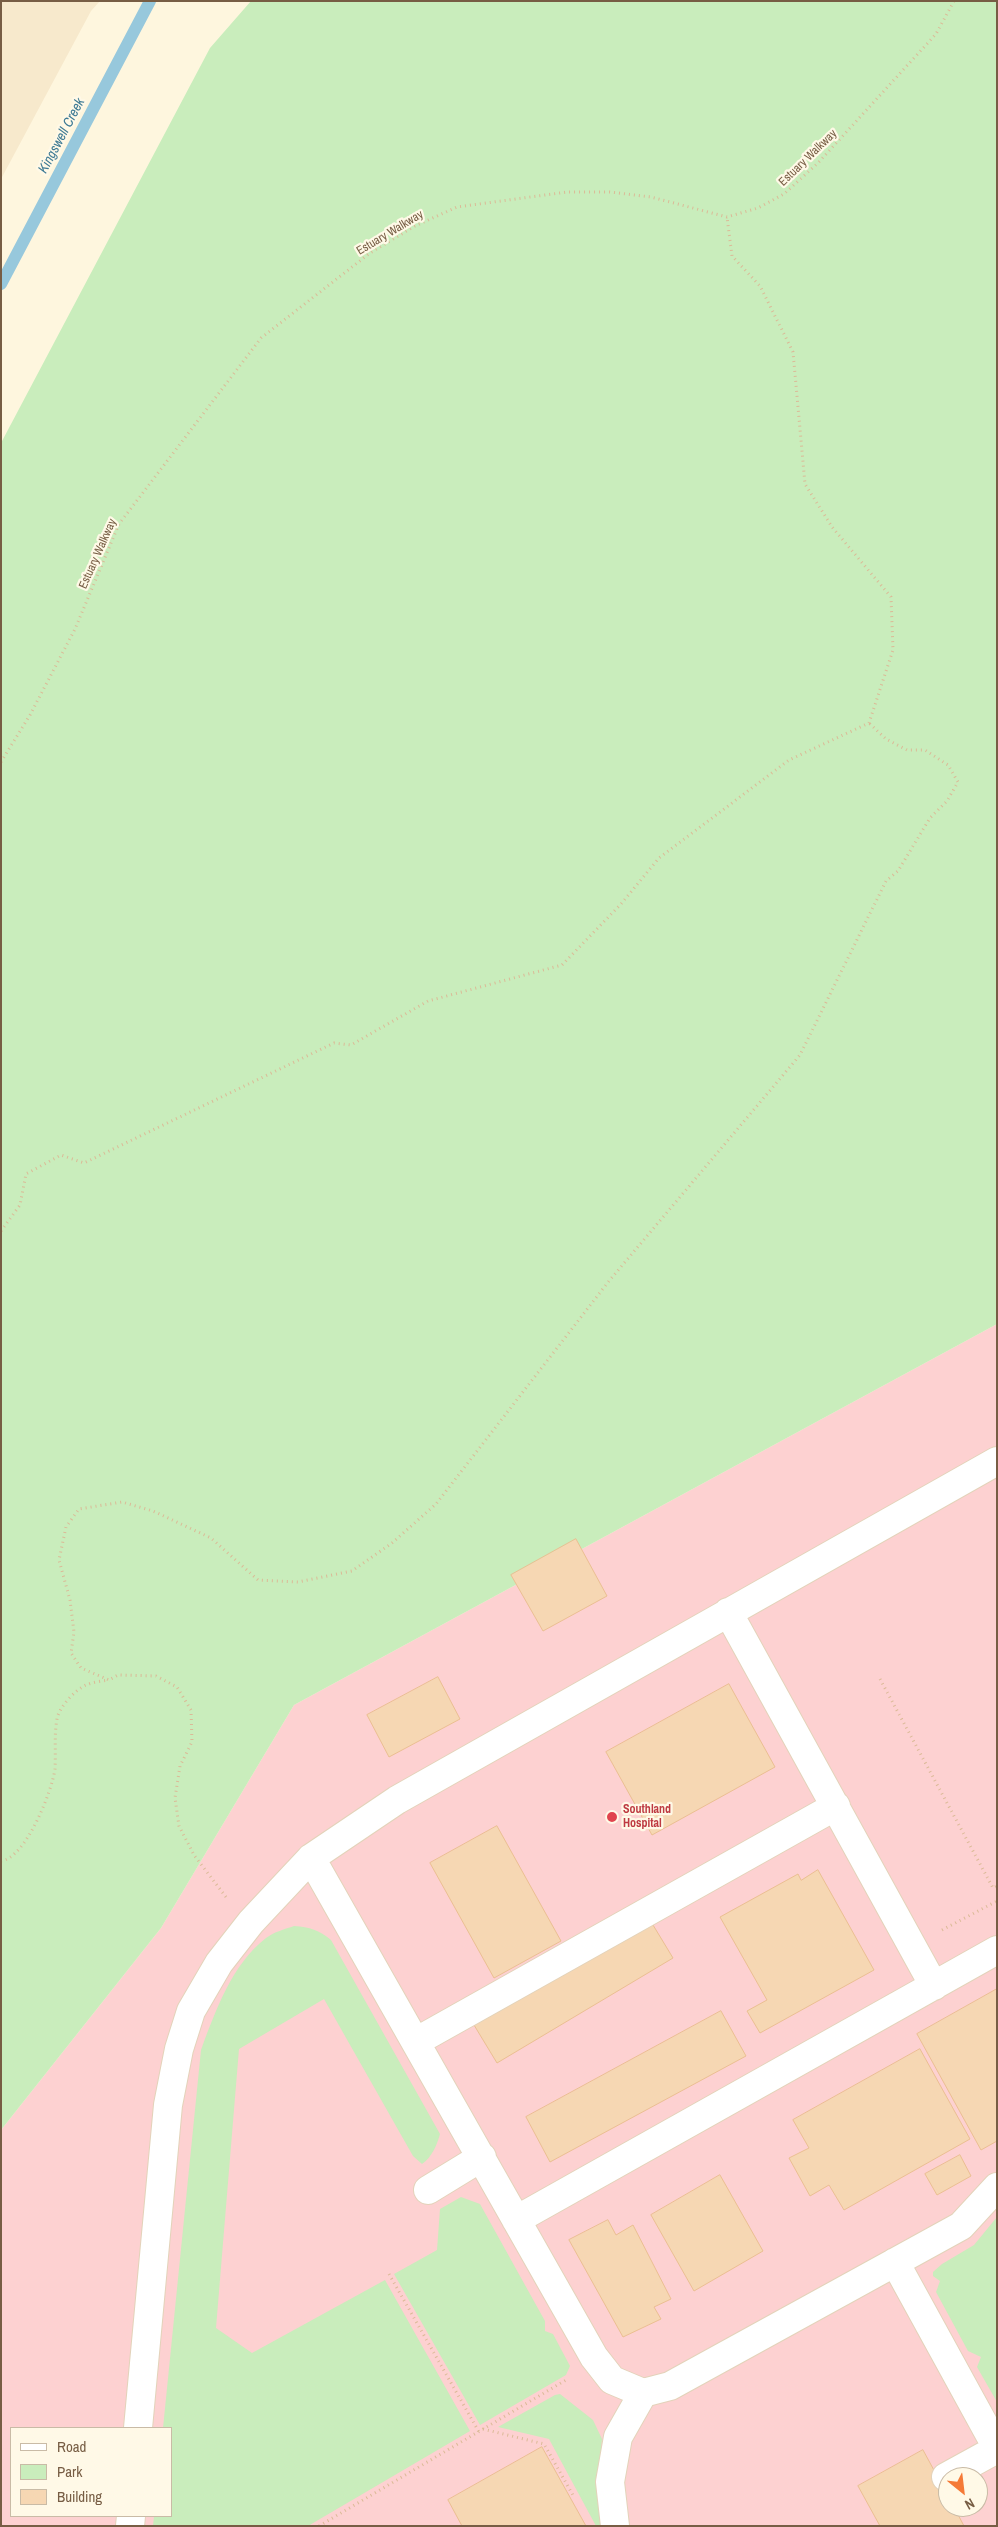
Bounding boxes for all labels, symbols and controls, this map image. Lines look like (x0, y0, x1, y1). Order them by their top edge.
water label: Kingswell Creek (35, 95, 89, 177)
street label: Estuary Walkway (776, 127, 840, 189)
street label: Estuary Walkway (354, 207, 426, 259)
street label: Estuary Walkway (76, 517, 120, 591)
place label: Southland Hospital (623, 1803, 671, 1831)
marker: Southland Hospital (605, 1810, 619, 1824)
legend (10, 2427, 172, 2517)
text: Road (57, 2436, 86, 2457)
text: Park (57, 2461, 82, 2482)
north arrow (938, 2467, 988, 2517)
text: Building (57, 2486, 102, 2507)
text: N (962, 2494, 978, 2514)

